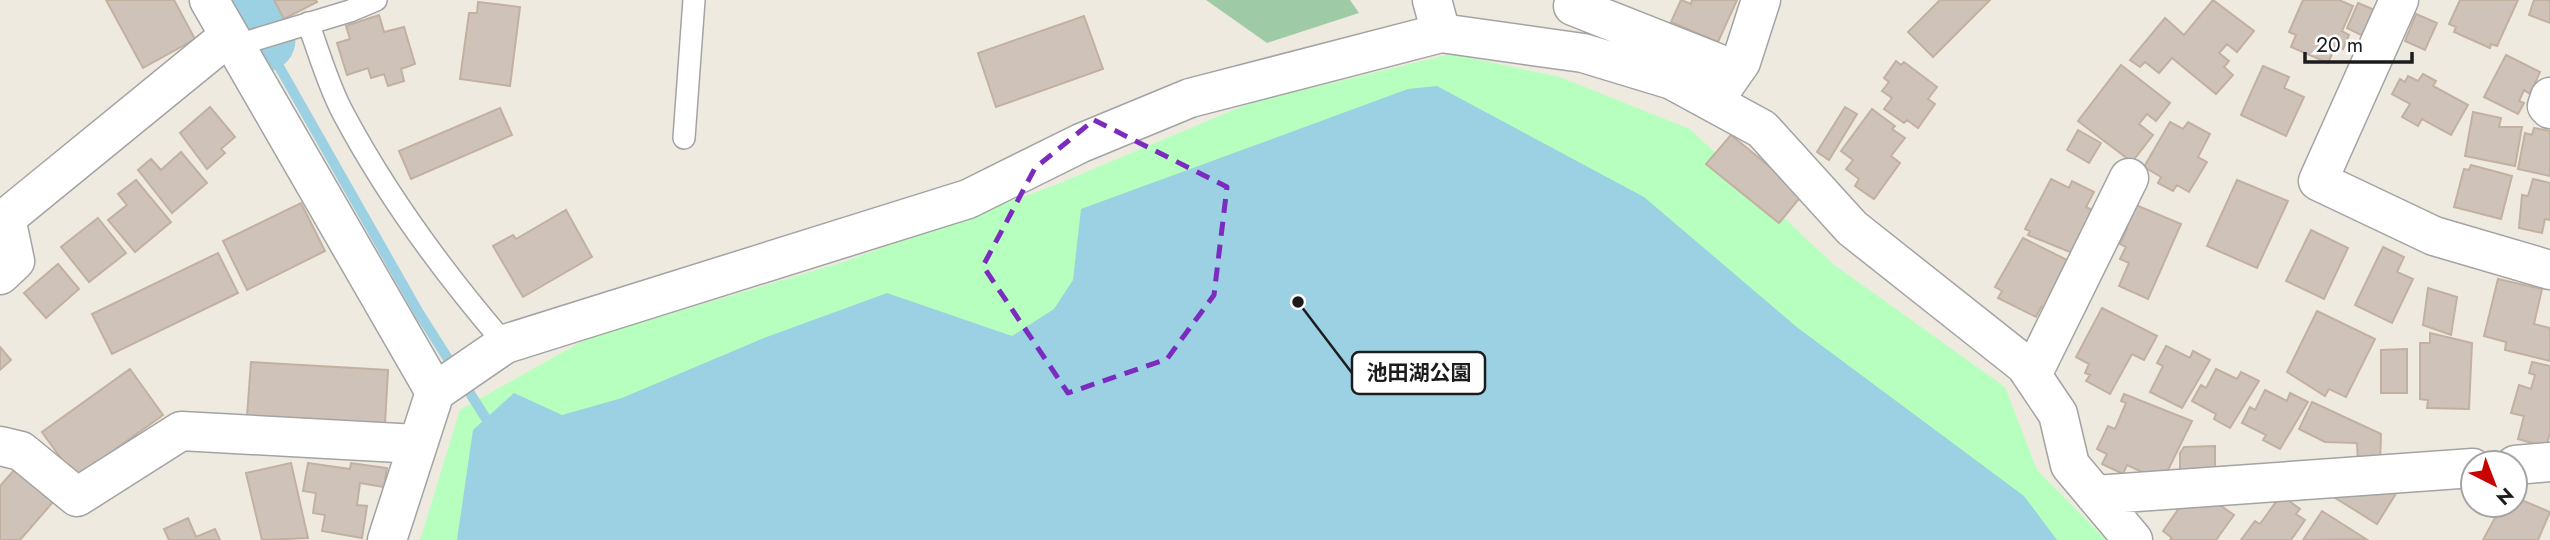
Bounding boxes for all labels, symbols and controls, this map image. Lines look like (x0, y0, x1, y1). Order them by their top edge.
scale bar (2305, 21, 2412, 65)
text: 20 m (2316, 30, 2363, 60)
callout: 池田湖公園 (1352, 352, 1485, 394)
text: 池田湖公園 (1367, 358, 1472, 388)
north arrow (2459, 449, 2529, 519)
text: N (2490, 481, 2520, 511)

